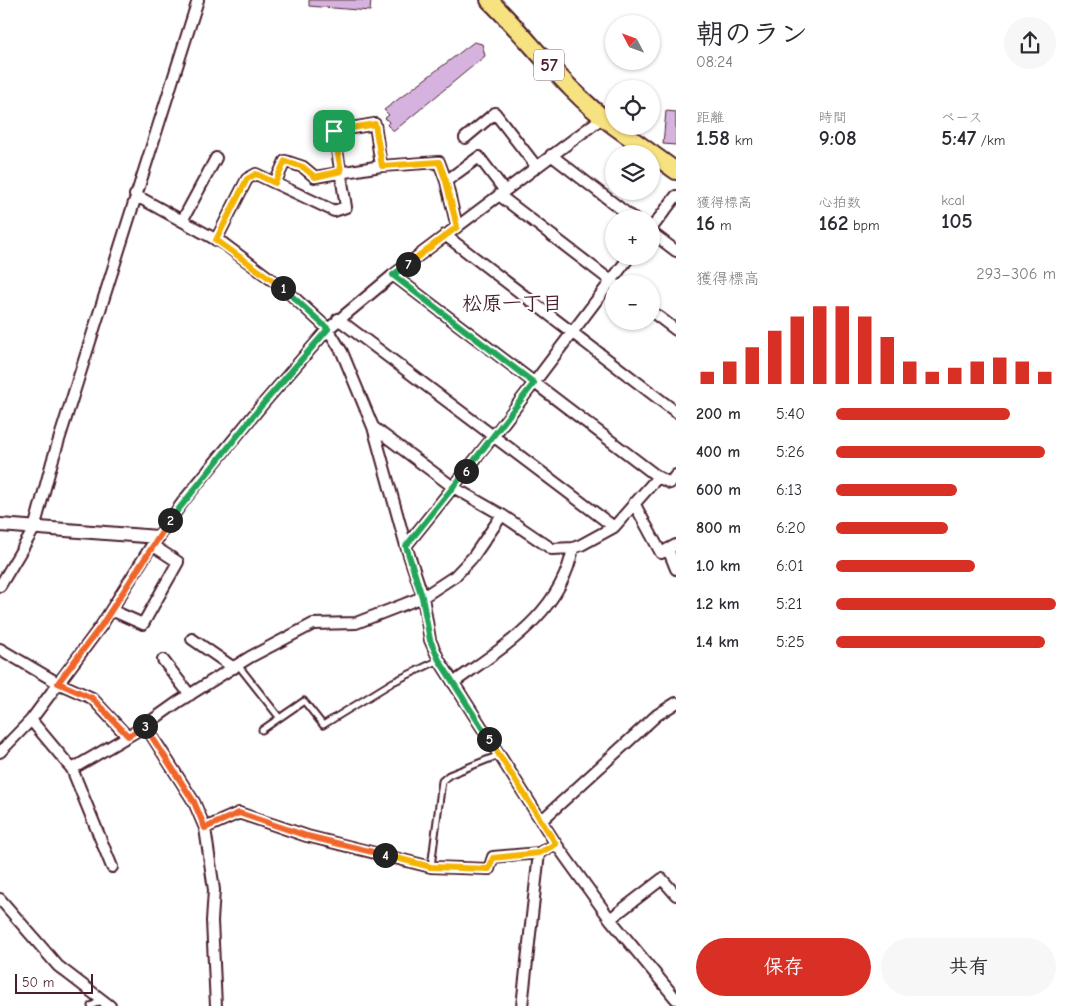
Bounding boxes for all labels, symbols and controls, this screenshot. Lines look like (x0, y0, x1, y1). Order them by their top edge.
north arrow (605, 15, 660, 70)
map controls (605, 15, 660, 330)
button: share (1004, 17, 1056, 69)
text: 朝のラン (696, 18, 808, 50)
road number: 57 (534, 50, 564, 80)
text: 08:24 (696, 53, 733, 71)
button: locate (605, 80, 660, 135)
text: 距離 (696, 109, 724, 126)
text: 時間 (819, 109, 847, 126)
text: ペース (941, 109, 983, 126)
pin (313, 110, 355, 152)
icon: arrive (320, 117, 348, 145)
text: 1.58 (696, 126, 730, 150)
text: 9:08 (819, 126, 857, 150)
text: 5:47 (941, 126, 976, 150)
text: km (730, 132, 753, 149)
text: /km (976, 132, 1005, 149)
button: layers (605, 145, 660, 200)
text: kcal (941, 192, 965, 209)
text: 獲得標高 (696, 194, 752, 211)
text: 心拍数 (819, 194, 861, 211)
text: 105 (941, 209, 973, 233)
button: + (605, 210, 660, 265)
text: 16 (696, 211, 715, 235)
text: 162 (819, 211, 848, 235)
text: m (715, 217, 732, 234)
text: bpm (848, 217, 880, 234)
pin: 7 (396, 252, 420, 276)
text: 7 (405, 256, 412, 273)
text: 293–306 m (976, 265, 1056, 283)
text: 獲得標高 (696, 270, 760, 288)
button: − (605, 275, 660, 330)
pin: 1 (270, 276, 296, 300)
text: 1 (281, 280, 286, 297)
district label: 松原一丁目 (462, 292, 562, 315)
text: 200 m (696, 405, 741, 423)
text: 5:40 (776, 405, 805, 423)
text: 400 m (696, 443, 740, 461)
text: 5:26 (776, 443, 805, 461)
pin: 6 (454, 458, 478, 484)
text: 6 (463, 463, 470, 480)
text: 600 m (696, 481, 741, 499)
text: 6:13 (776, 481, 802, 499)
pin: 2 (158, 508, 182, 532)
text: 2 (167, 512, 174, 529)
text: 800 m (696, 519, 741, 537)
text: 6:20 (776, 519, 806, 537)
text: 1.0 km (696, 557, 741, 575)
text: 6:01 (776, 557, 804, 575)
text: 1.2 km (696, 595, 739, 613)
text: 5:21 (776, 595, 802, 613)
text: 1.4 km (696, 633, 739, 651)
text: 5:25 (776, 633, 805, 651)
pin: 3 (132, 714, 158, 738)
text: 3 (142, 718, 149, 735)
pin: 5 (476, 726, 502, 752)
text: 5 (486, 731, 493, 748)
pin: 4 (372, 842, 398, 868)
text: 4 (382, 847, 389, 864)
button: 保存 (696, 938, 871, 996)
button: 共有 (881, 938, 1056, 996)
scale bar (15, 971, 92, 994)
text: 50 m (22, 974, 54, 991)

